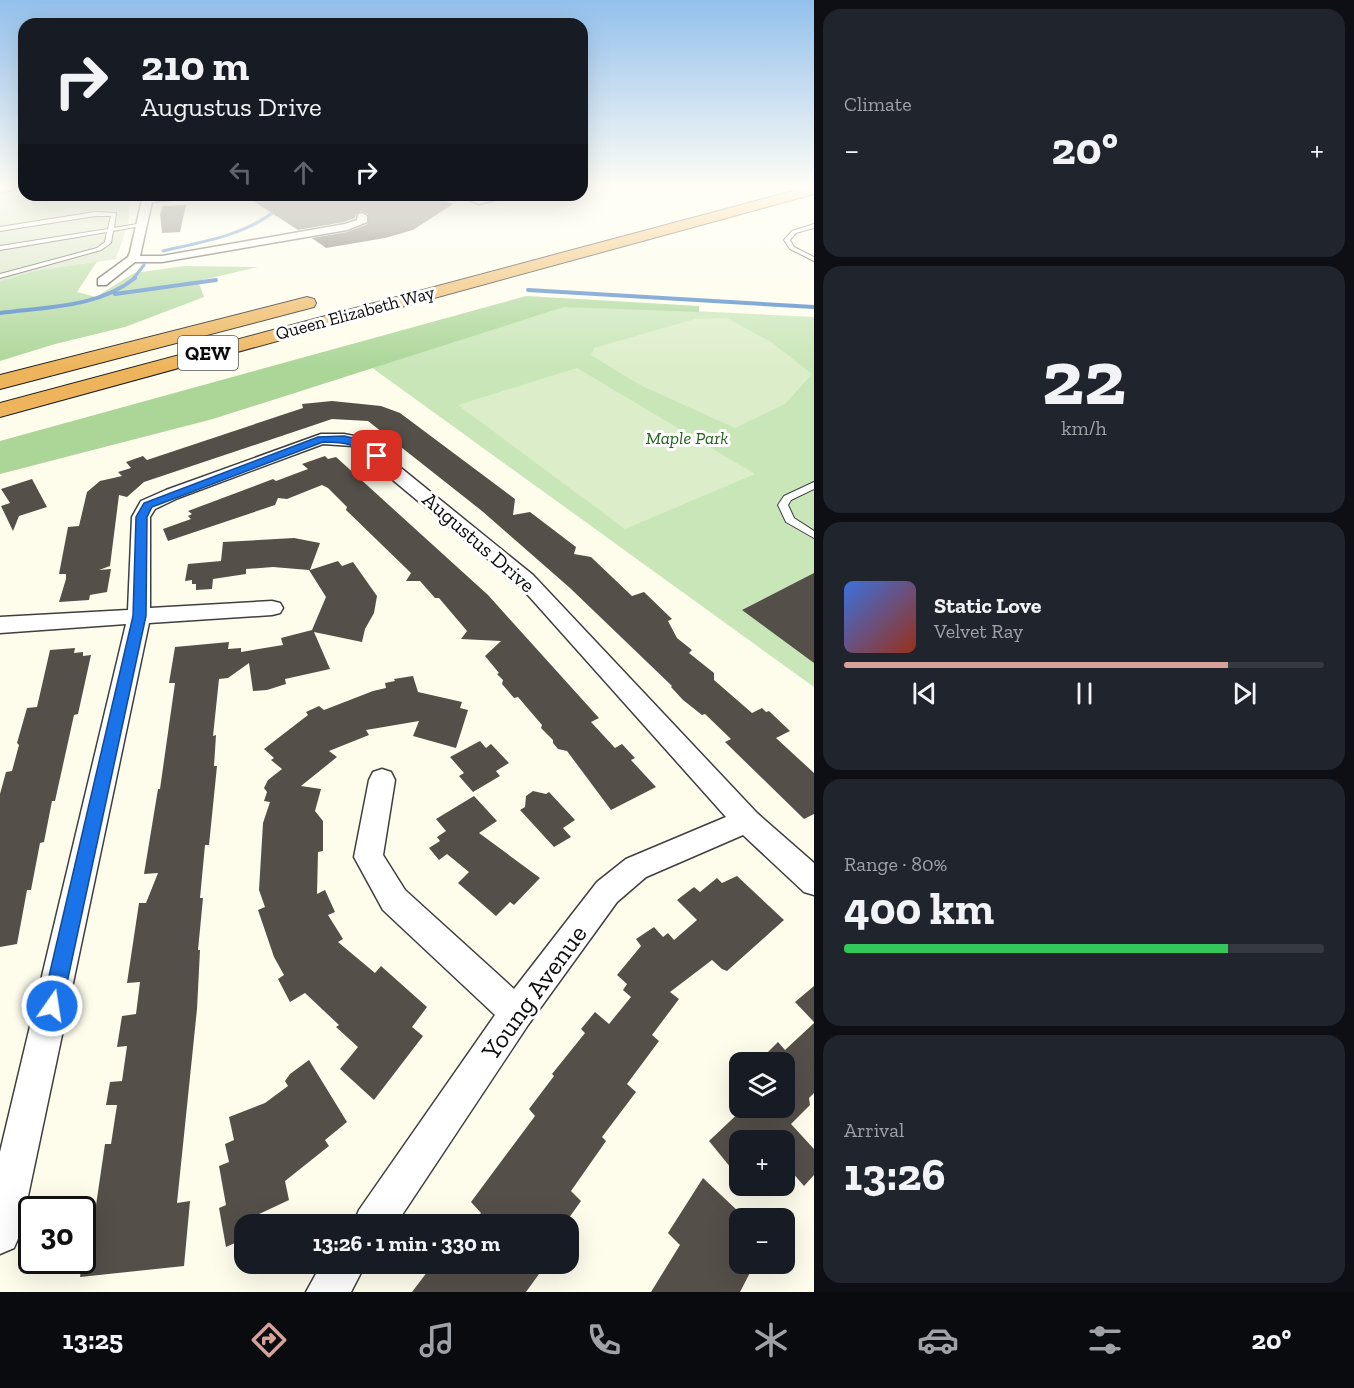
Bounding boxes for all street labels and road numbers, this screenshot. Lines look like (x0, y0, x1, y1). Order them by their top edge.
street label: Queen Elizabeth Way (273, 281, 438, 345)
road number: QEW (178, 336, 238, 370)
street label: Augustus Drive (418, 486, 540, 598)
street label: Young Avenue (474, 918, 594, 1066)

